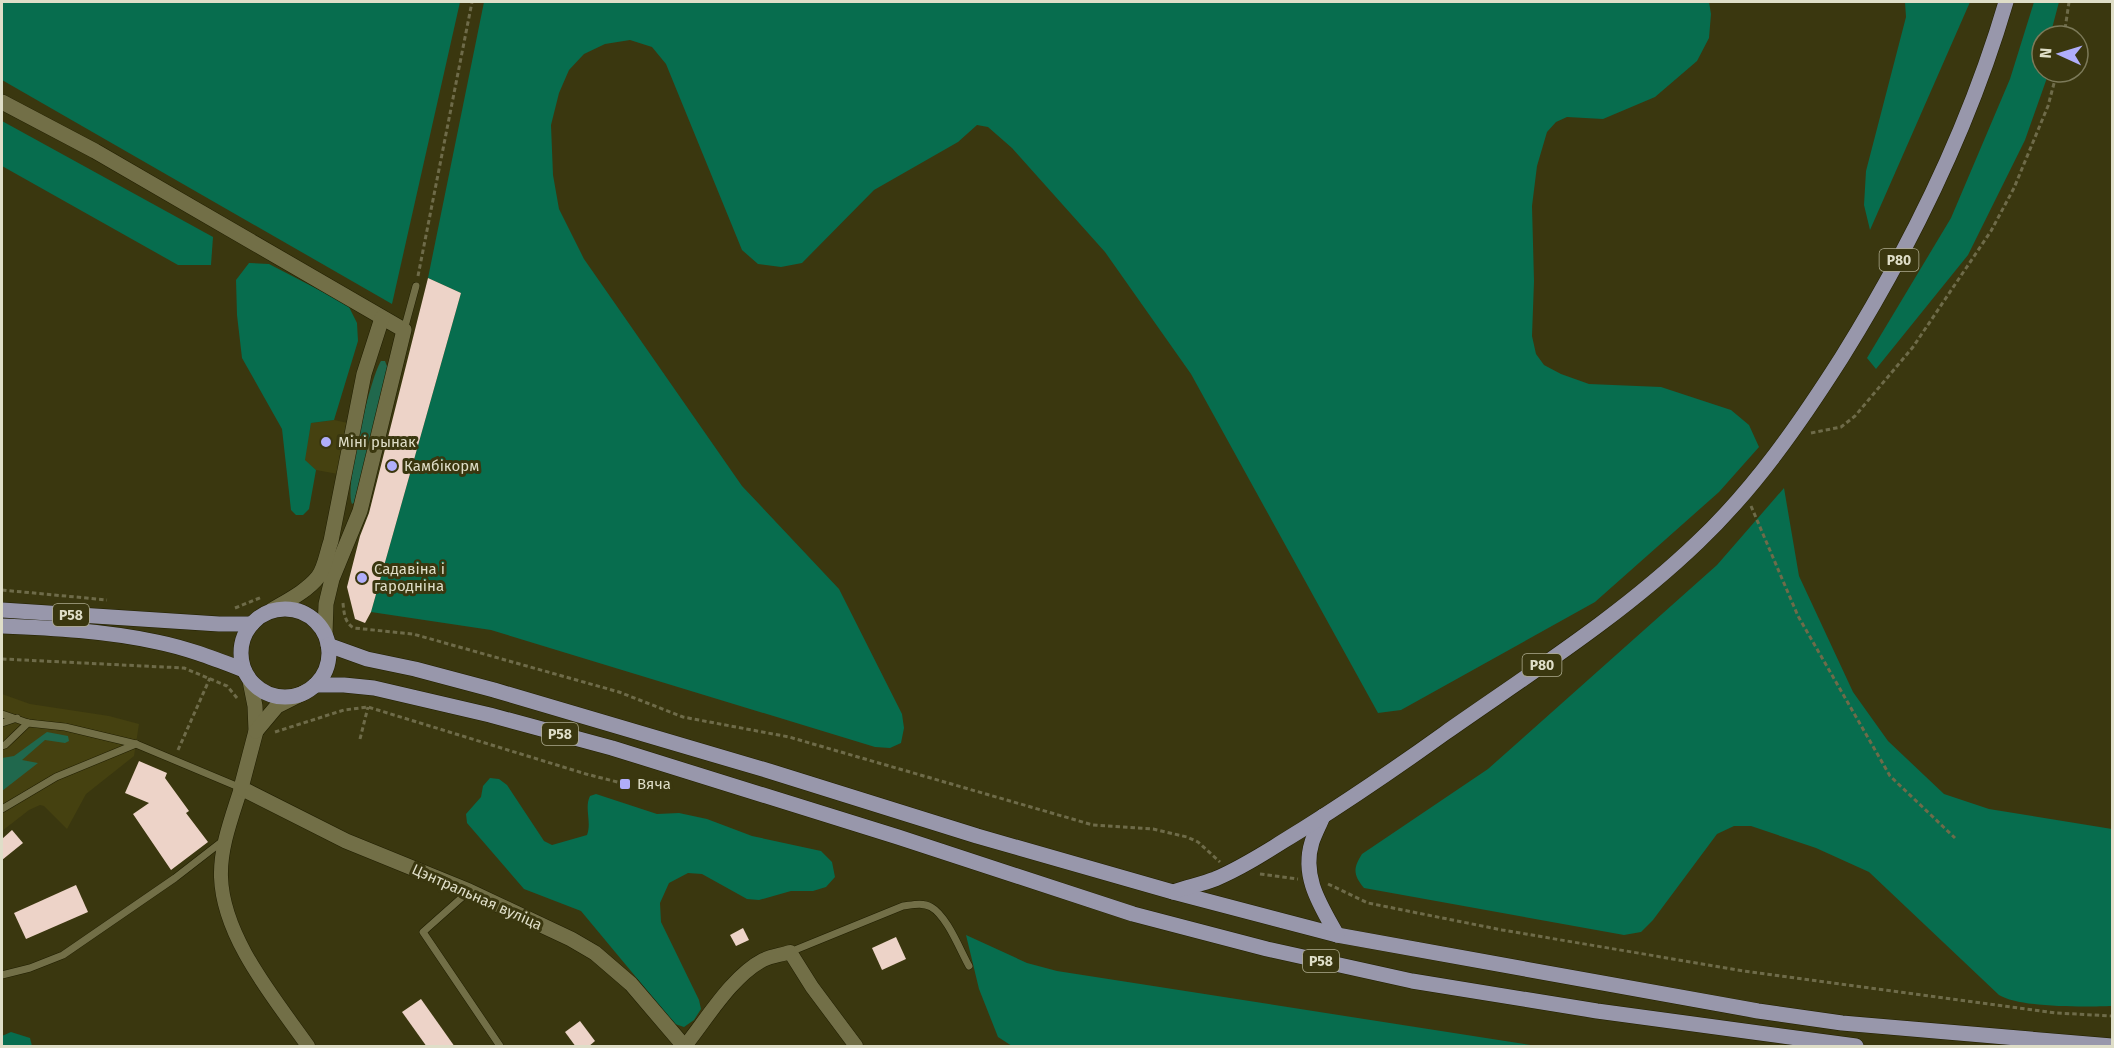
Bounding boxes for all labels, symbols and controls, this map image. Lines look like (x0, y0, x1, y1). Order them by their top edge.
north arrow (2030, 24, 2090, 84)
text: N (2036, 47, 2055, 59)
road number: Р80 (1880, 249, 1918, 271)
place label: Міні рынак (338, 433, 416, 451)
marker: Міні рынак (319, 435, 333, 449)
place label: Камбікорм (404, 457, 479, 475)
marker: Камбікорм (385, 459, 399, 473)
place label: Садавіна і гародніна (374, 560, 445, 595)
marker: Садавіна і гародніна (355, 571, 369, 585)
road number: Р58 (53, 604, 89, 626)
road number: Р80 (1522, 654, 1562, 676)
road number: Р58 (542, 723, 578, 745)
place label: Вяча (637, 775, 671, 793)
marker: Вяча (618, 777, 632, 791)
street label: Цэнтральная вуліца (409, 860, 545, 934)
road number: Р58 (1303, 950, 1339, 972)

